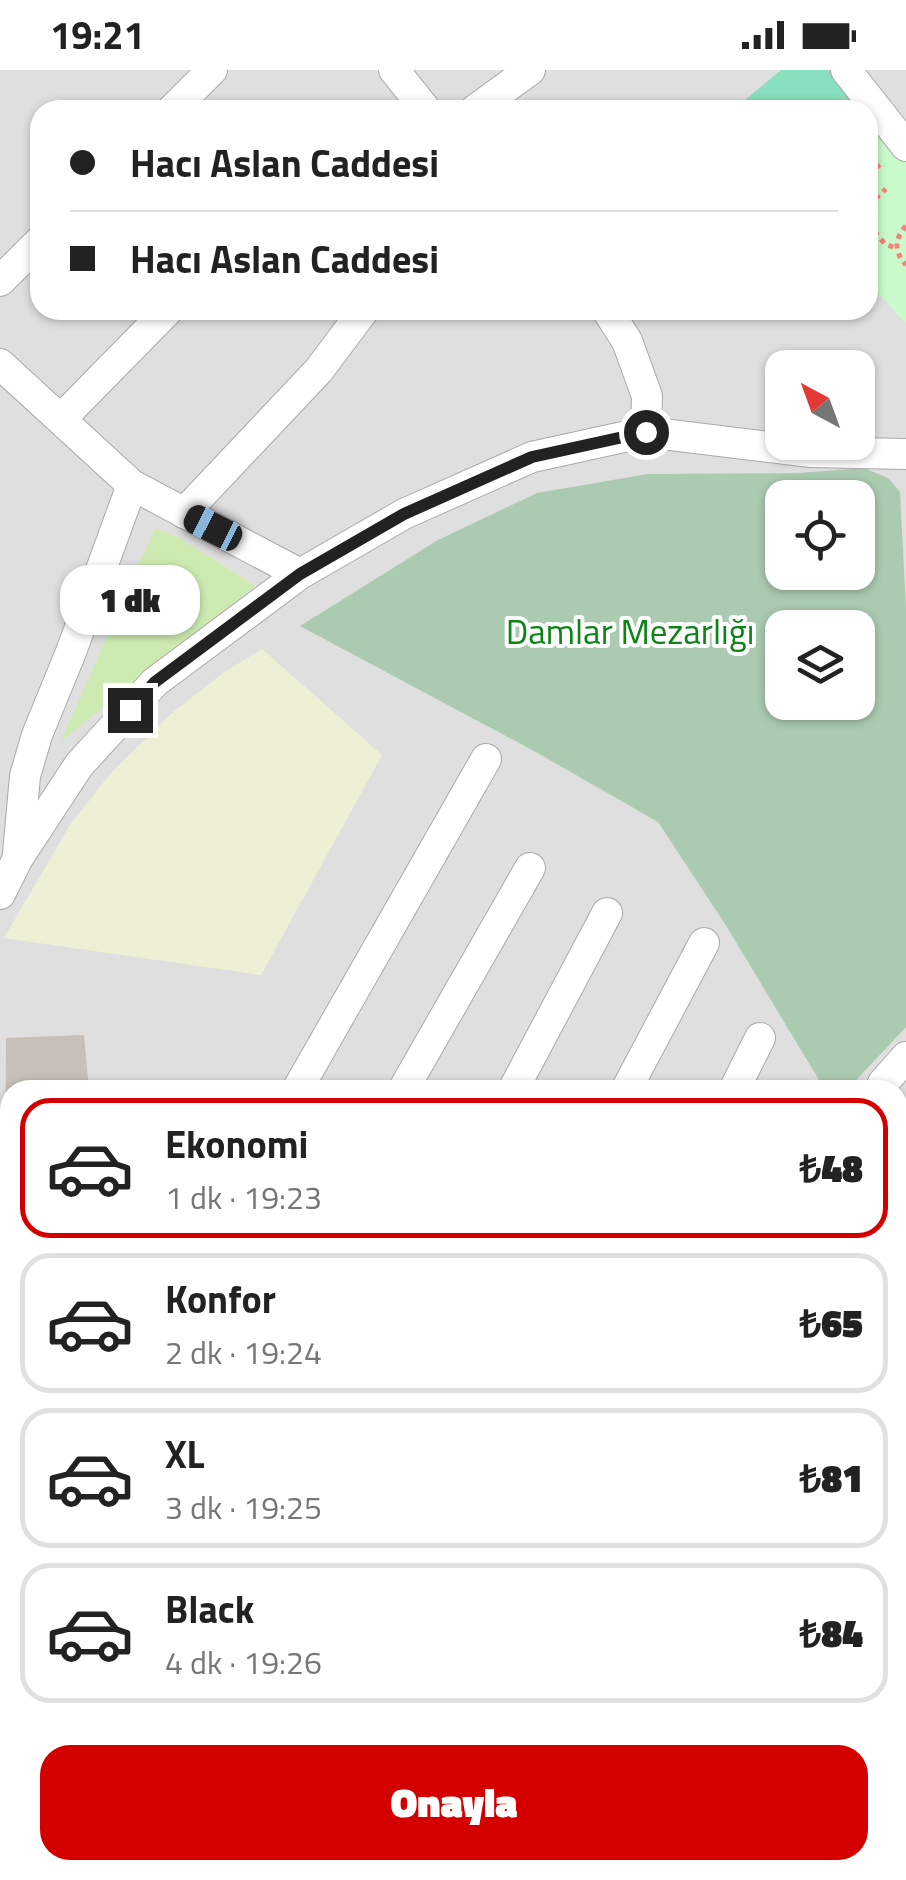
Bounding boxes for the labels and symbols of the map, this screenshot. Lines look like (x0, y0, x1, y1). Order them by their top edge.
north arrow (765, 350, 875, 460)
route start (624, 410, 669, 455)
car (179, 501, 247, 555)
callout: 1 dk (60, 565, 200, 635)
park label: Damlar Mezarlığı (506, 604, 754, 658)
route end (108, 688, 153, 733)

